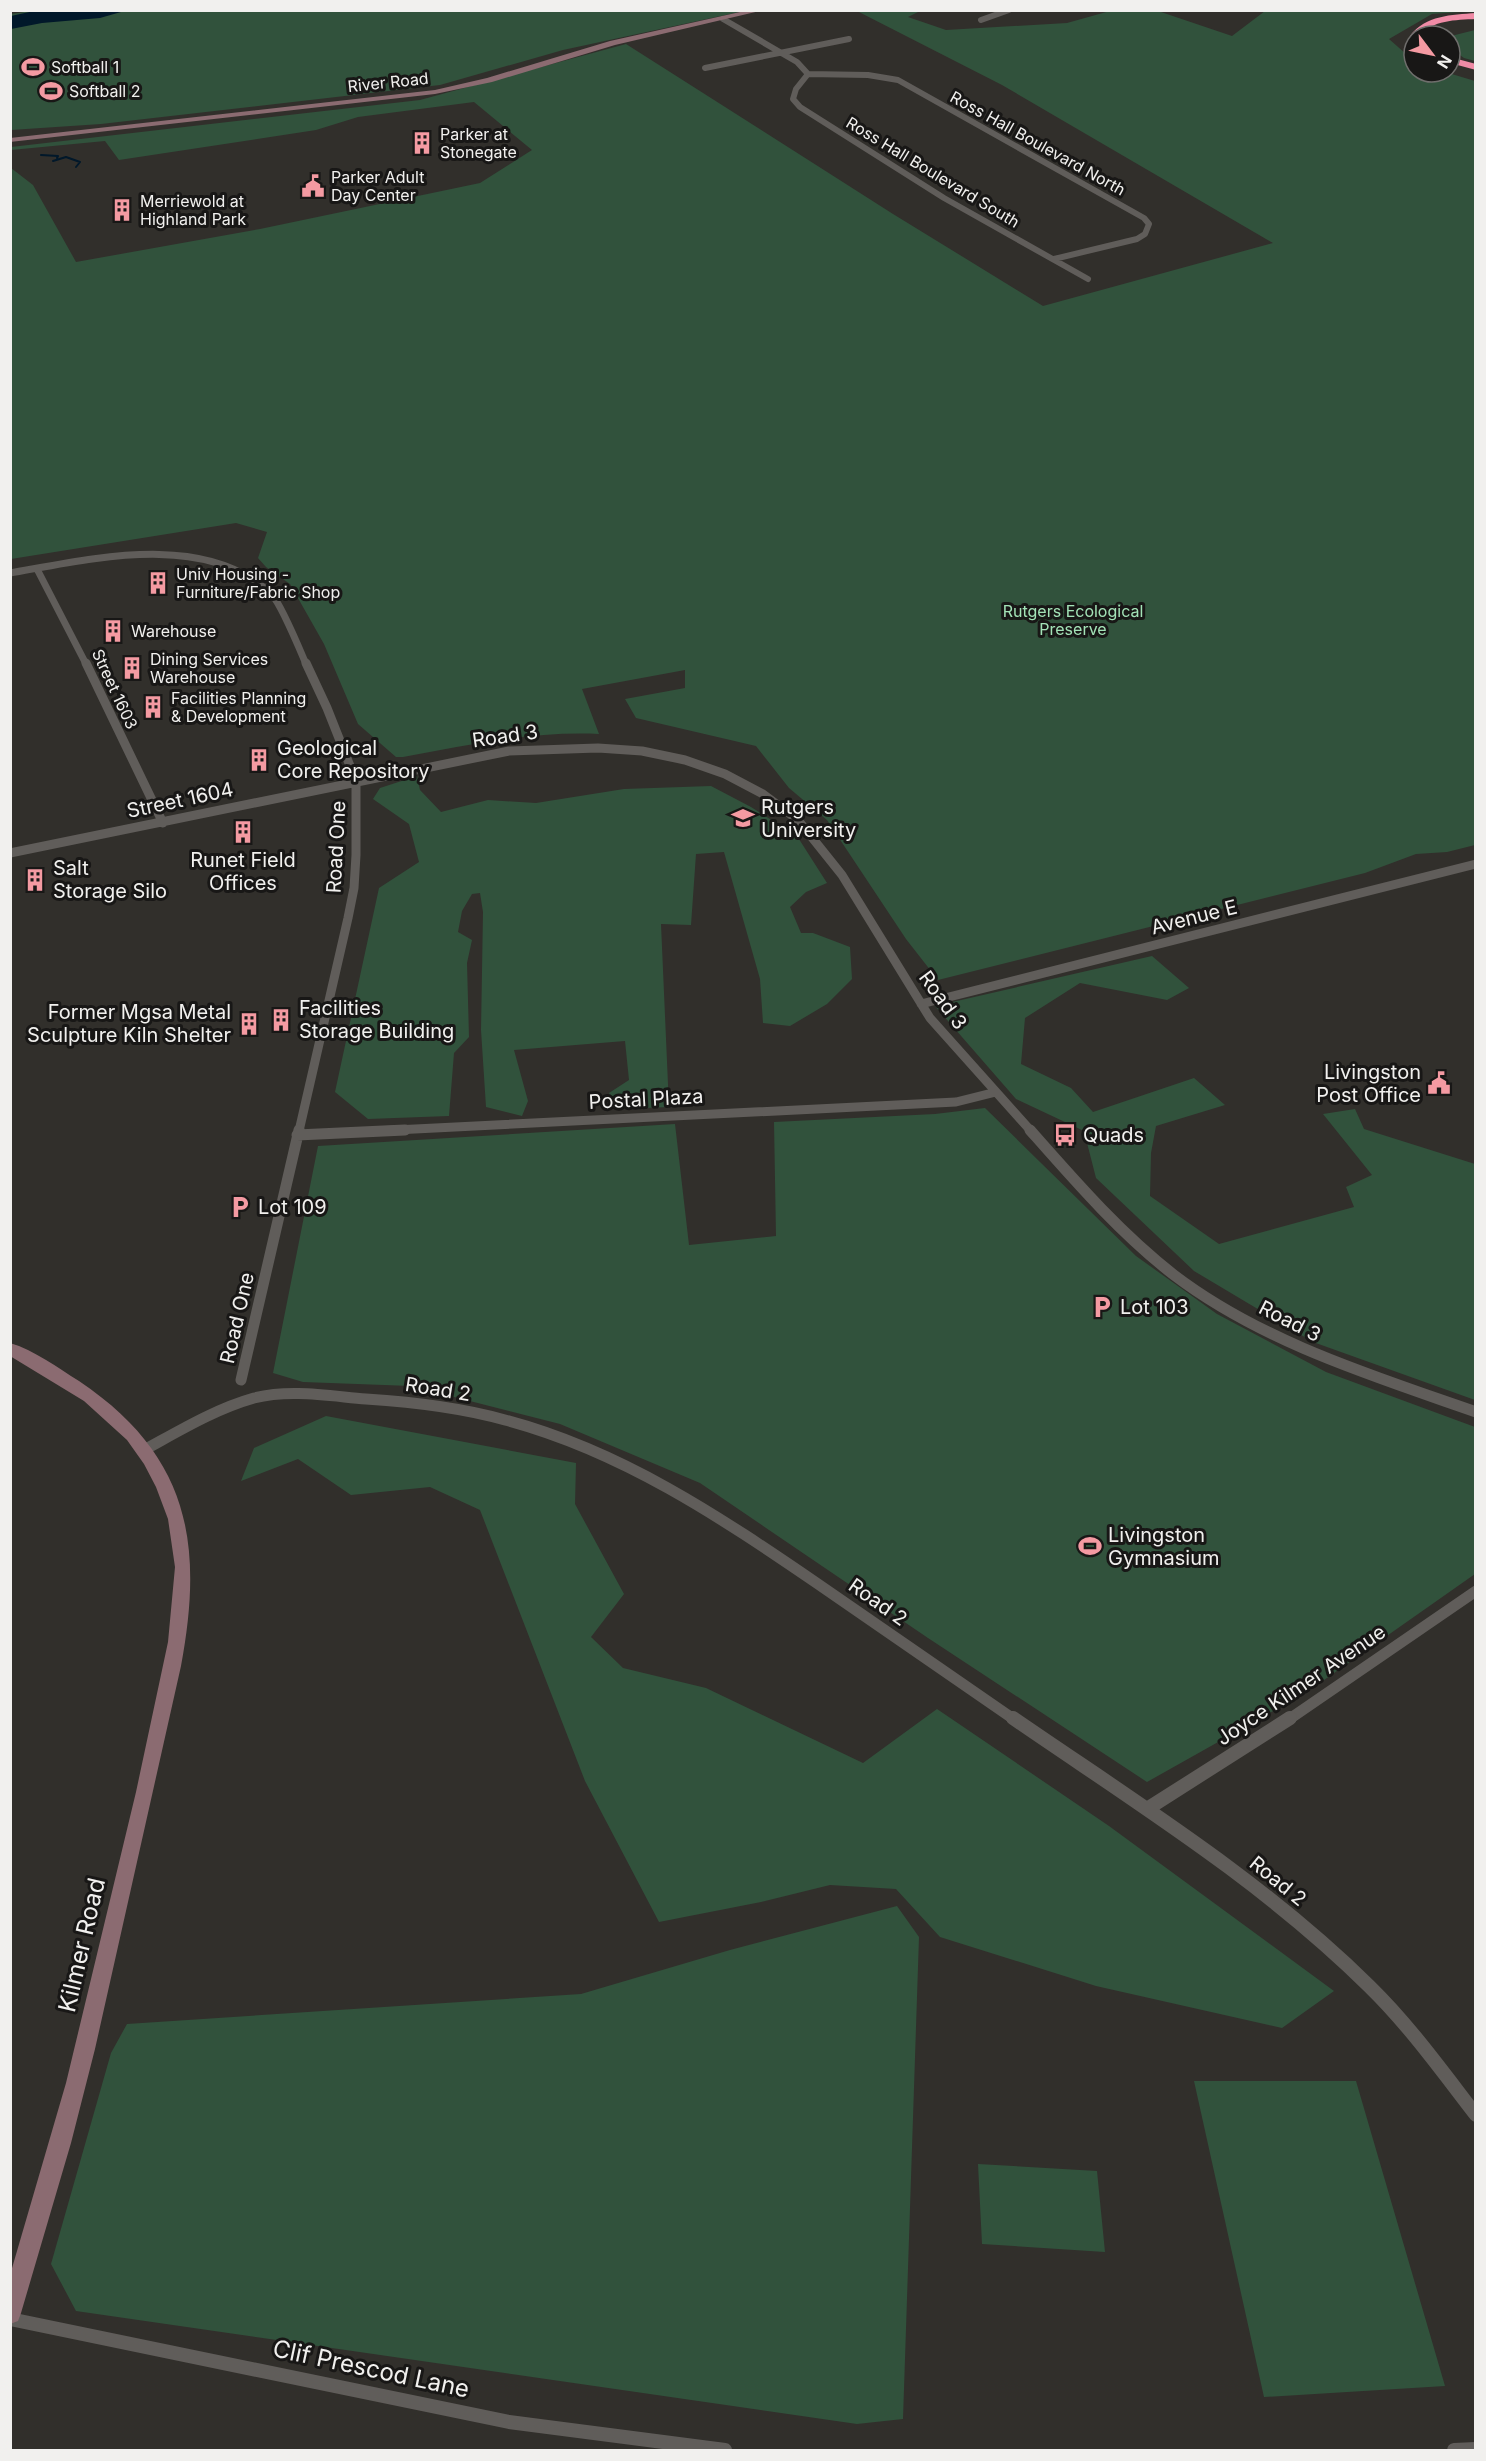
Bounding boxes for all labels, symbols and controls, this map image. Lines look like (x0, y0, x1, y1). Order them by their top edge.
north arrow (1402, 24, 1462, 84)
text: N (1433, 51, 1456, 72)
sports icon: Softball 1 (20, 54, 46, 80)
place label: Softball 1 (51, 57, 119, 77)
street label: River Road (347, 68, 429, 96)
sports icon: Softball 2 (38, 78, 64, 104)
place label: Softball 2 (69, 81, 140, 101)
street label: Ross Hall Boulevard North (947, 86, 1129, 200)
street label: Ross Hall Boulevard South (843, 112, 1023, 232)
place label: Parker at Stonegate (440, 124, 517, 162)
building icon: Parker at Stonegate (409, 130, 435, 156)
place label: Parker Adult Day Center (331, 167, 424, 205)
public building icon: Parker Adult Day Center (300, 173, 326, 199)
place label: Merriewold at Highland Park (140, 191, 246, 229)
building icon: Merriewold at Highland Park (109, 197, 135, 223)
place label: Univ Housing - Furniture/Fabric Shop (176, 564, 340, 602)
building icon: Univ Housing - Furniture/Fabric Shop (145, 570, 171, 596)
park label: Rutgers Ecological Preserve (1003, 601, 1143, 639)
building icon: Warehouse (100, 618, 126, 644)
place label: Warehouse (131, 621, 216, 641)
street label: Street 1603 (88, 646, 142, 732)
place label: Dining Services Warehouse (150, 649, 268, 687)
building icon: Dining Services Warehouse (119, 655, 145, 681)
place label: Facilities Planning & Development (171, 688, 306, 726)
building icon: Facilities Planning & Development (140, 694, 166, 720)
street label: Road 3 (471, 720, 539, 752)
place label: Geological Core Repository (277, 736, 429, 783)
building icon: Geological Core Repository (246, 747, 272, 773)
street label: Street 1604 (125, 777, 235, 823)
place label: Rutgers University (761, 795, 856, 842)
street label: Road One (322, 800, 350, 894)
school or university icon: Rutgers University (730, 805, 756, 831)
building icon: Runet Field Offices (230, 819, 256, 845)
place label: Runet Field Offices (190, 848, 296, 895)
place label: Salt Storage Silo (53, 856, 167, 903)
building icon: Salt Storage Silo (22, 867, 48, 893)
street label: Avenue E (1148, 895, 1240, 939)
street label: Road 3 (914, 966, 972, 1034)
place label: Facilities Storage Building (299, 996, 454, 1043)
place label: Former Mgsa Metal Sculpture Kiln Shelter (27, 1000, 231, 1047)
building icon: Facilities Storage Building (268, 1007, 294, 1033)
building icon: Former Mgsa Metal Sculpture Kiln Shelter (236, 1011, 262, 1037)
place label: Livingston Post Office (1316, 1060, 1421, 1107)
public building icon: Livingston Post Office (1426, 1070, 1452, 1096)
street label: Postal Plaza (588, 1084, 704, 1114)
bus stop icon: Quads (1052, 1122, 1078, 1148)
place label: Quads (1083, 1123, 1144, 1147)
parking icon: Lot 109 (227, 1194, 253, 1220)
place label: Lot 109 (258, 1195, 327, 1219)
street label: Road One (215, 1270, 259, 1366)
parking icon: Lot 103 (1089, 1294, 1115, 1320)
place label: Lot 103 (1120, 1295, 1189, 1319)
street label: Road 3 (1255, 1295, 1325, 1347)
street label: Road 2 (403, 1372, 473, 1406)
place label: Livingston Gymnasium (1108, 1523, 1219, 1570)
sports icon: Livingston Gymnasium (1077, 1533, 1103, 1559)
street label: Road 2 (844, 1573, 912, 1631)
street label: Joyce Kilmer Avenue (1212, 1620, 1390, 1750)
street label: Road 2 (1245, 1851, 1311, 1911)
street label: Kilmer Road (52, 1875, 111, 2015)
street label: Clif Prescod Lane (270, 2334, 472, 2404)

